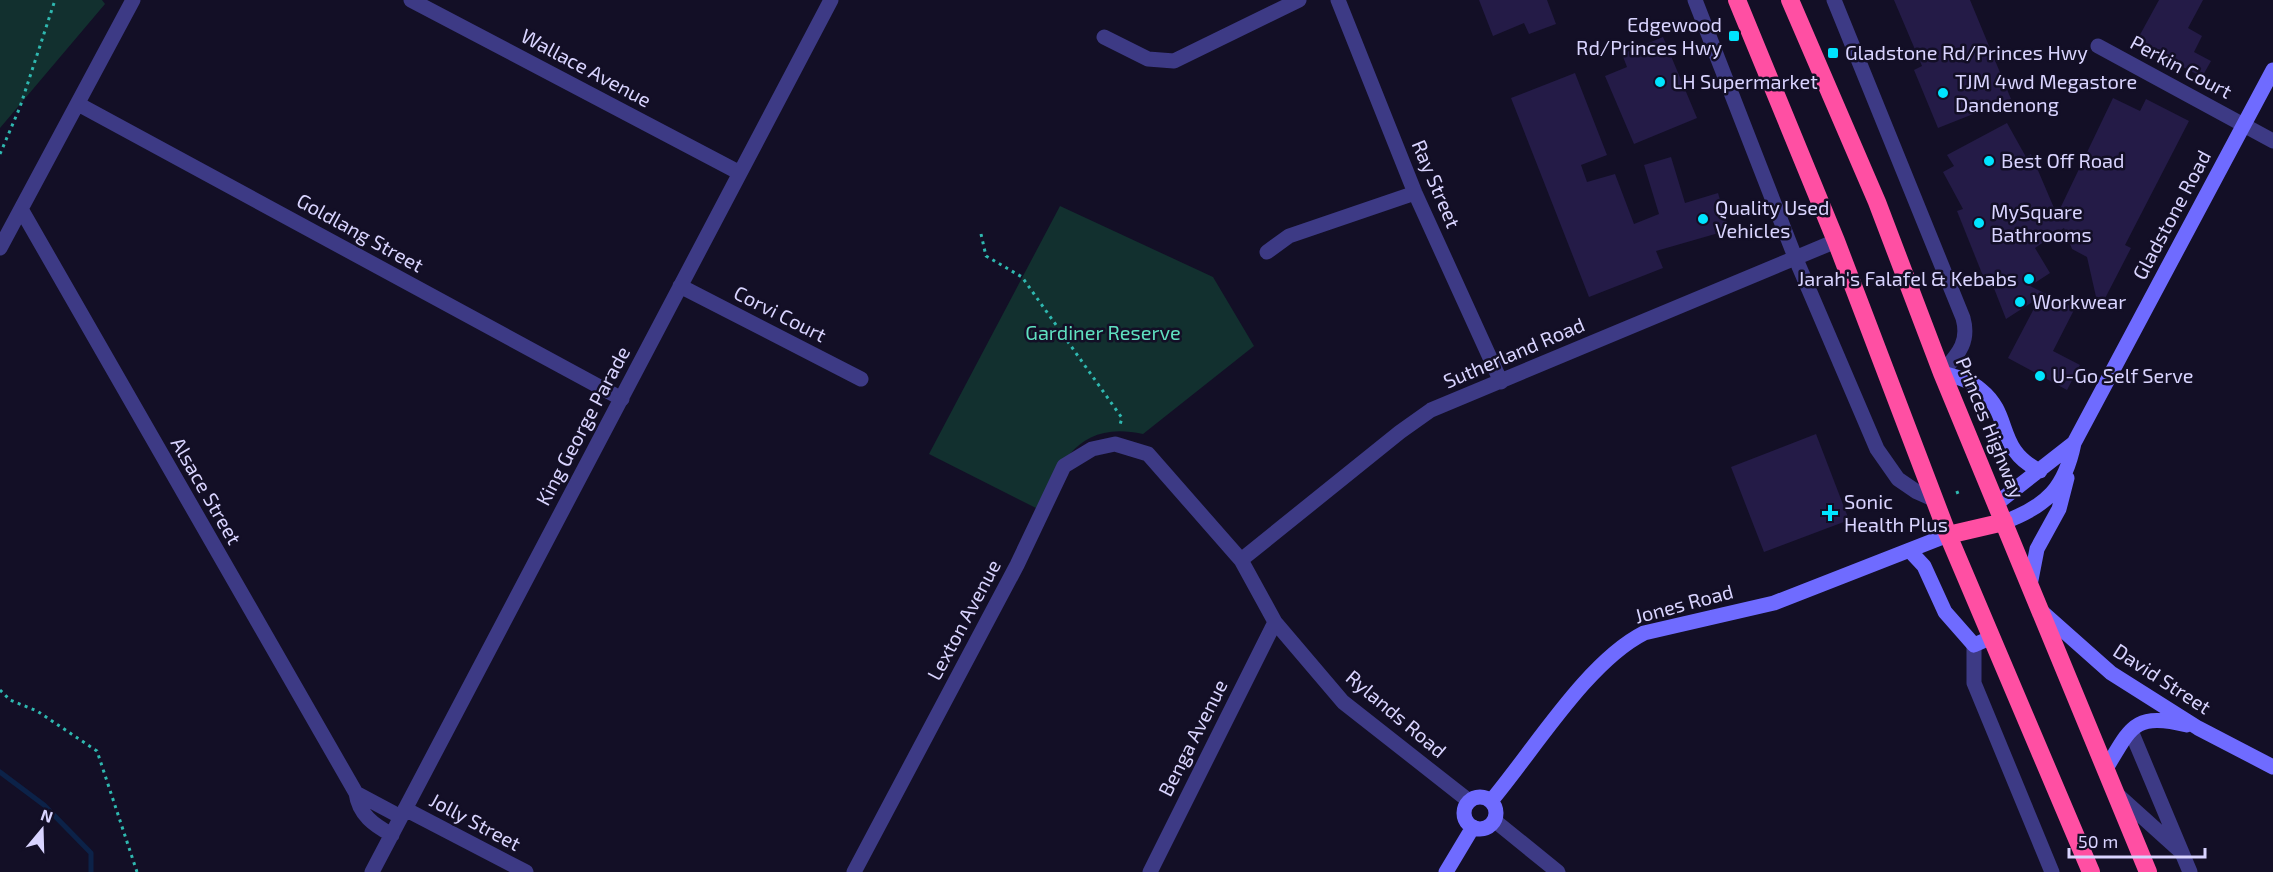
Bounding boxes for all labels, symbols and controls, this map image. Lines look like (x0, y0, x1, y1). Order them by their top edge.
place label: Edgewood Rd/Princes Hwy (1576, 12, 1722, 59)
street label: Wallace Avenue (517, 23, 656, 111)
marker: Edgewood Rd/Princes Hwy (1727, 29, 1741, 43)
street label: Perkin Court (2127, 29, 2237, 103)
place label: Gladstone Rd/Princes Hwy (1845, 40, 2088, 64)
marker: Gladstone Rd/Princes Hwy (1826, 46, 1840, 60)
place label: LH Supermarket (1672, 69, 1818, 93)
place label: TJM 4wd Megastore Dandenong (1955, 69, 2137, 116)
marker: LH Supermarket (1653, 75, 1667, 89)
marker: TJM 4wd Megastore Dandenong (1936, 86, 1950, 100)
street label: Ray Street (1408, 136, 1466, 232)
street label: Gladstone Road (2127, 146, 2215, 283)
place label: Best Off Road (2001, 148, 2124, 172)
marker: Best Off Road (1982, 154, 1996, 168)
street label: Goldlang Street (293, 187, 428, 277)
place label: Quality Used Vehicles (1715, 195, 1830, 242)
place label: MySquare Bathrooms (1991, 199, 2092, 246)
marker: Quality Used Vehicles (1696, 212, 1710, 226)
marker: MySquare Bathrooms (1972, 216, 1986, 230)
place label: Jarah's Falafel & Kebabs (1798, 266, 2017, 290)
marker: Jarah's Falafel & Kebabs (2022, 272, 2036, 286)
street label: Corvi Court (730, 280, 831, 347)
place label: Workwear (2032, 289, 2126, 313)
marker: Workwear (2013, 295, 2027, 309)
street label: Sutherland Road (1439, 312, 1588, 393)
park label: Gardiner Reserve (1025, 320, 1181, 344)
street label: King George Parade (530, 342, 634, 509)
street label: Princes Highway (1952, 353, 2030, 502)
place label: U-Go Self Serve (2052, 363, 2193, 387)
marker: U-Go Self Serve (2033, 369, 2047, 383)
street label: Alsace Street (166, 433, 247, 549)
place label: Sonic Health Plus (1844, 489, 1948, 536)
marker: Sonic Health Plus (1821, 504, 1839, 522)
street label: Lexton Avenue (921, 555, 1005, 684)
street label: Jones Road (1632, 578, 1736, 628)
street label: David Street (2109, 638, 2216, 719)
street label: Rylands Road (1342, 664, 1452, 762)
street label: Benga Avenue (1152, 675, 1232, 800)
street label: Jolly Street (426, 787, 525, 855)
north arrow (12, 800, 72, 860)
text: N (38, 804, 56, 826)
scale bar (2069, 821, 2206, 859)
text: 50 m (2078, 830, 2118, 852)

